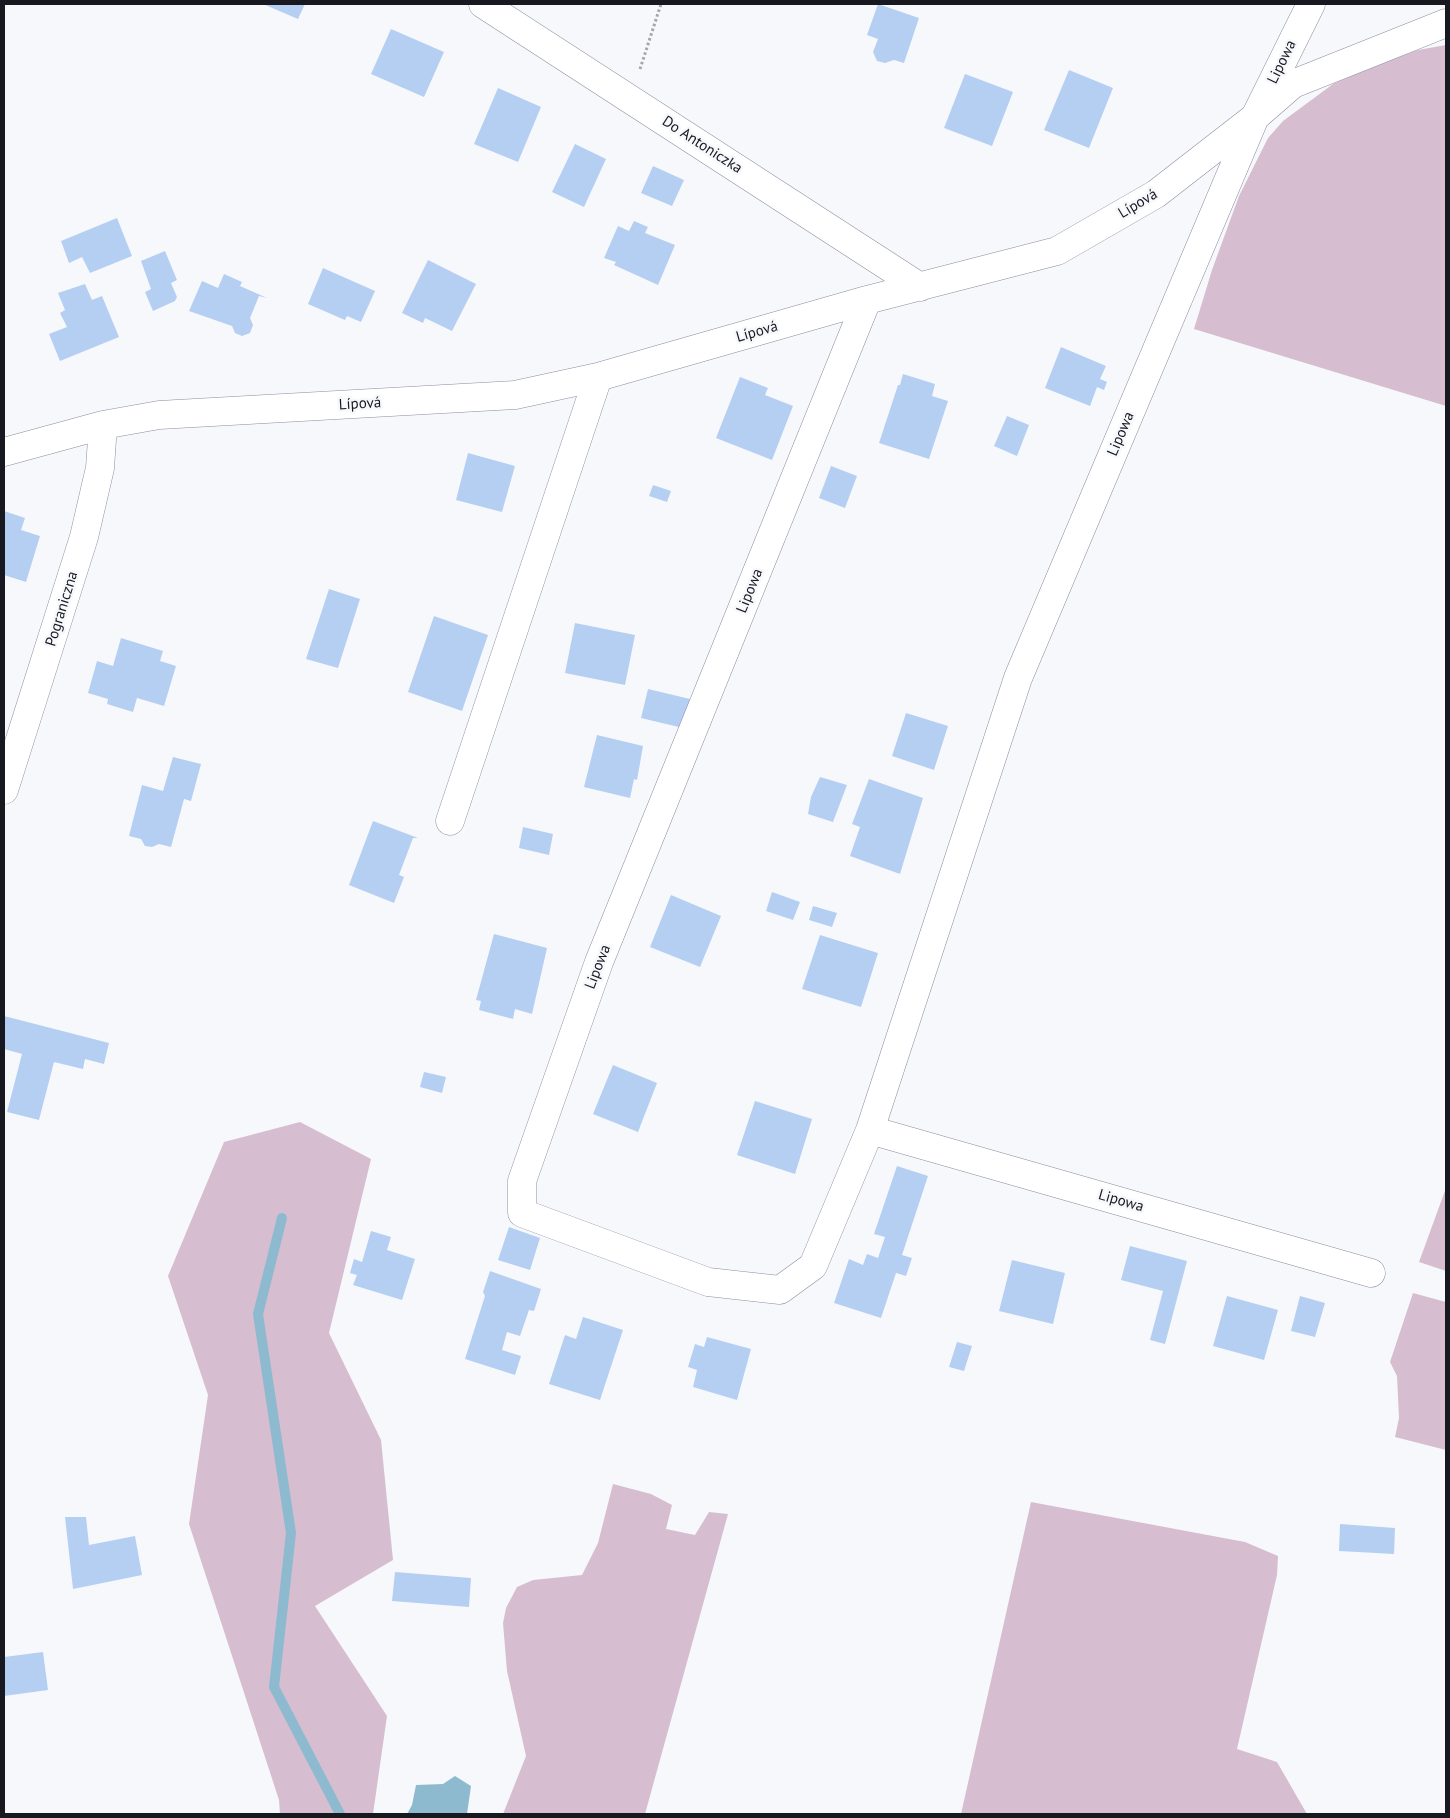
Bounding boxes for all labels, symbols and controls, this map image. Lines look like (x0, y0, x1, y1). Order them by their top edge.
street label: Lipowa (1264, 37, 1300, 87)
street label: Do Antoniczka (659, 112, 745, 178)
street label: Lípová (1115, 185, 1161, 223)
street label: Lípová (734, 318, 780, 346)
street label: Lípová (338, 394, 382, 414)
street label: Lipowa (1104, 409, 1138, 459)
street label: Lipowa (733, 566, 767, 616)
street label: Pograniczna (42, 569, 82, 649)
street label: Lipowa (581, 942, 615, 992)
street label: Lipowa (1096, 1186, 1146, 1216)

